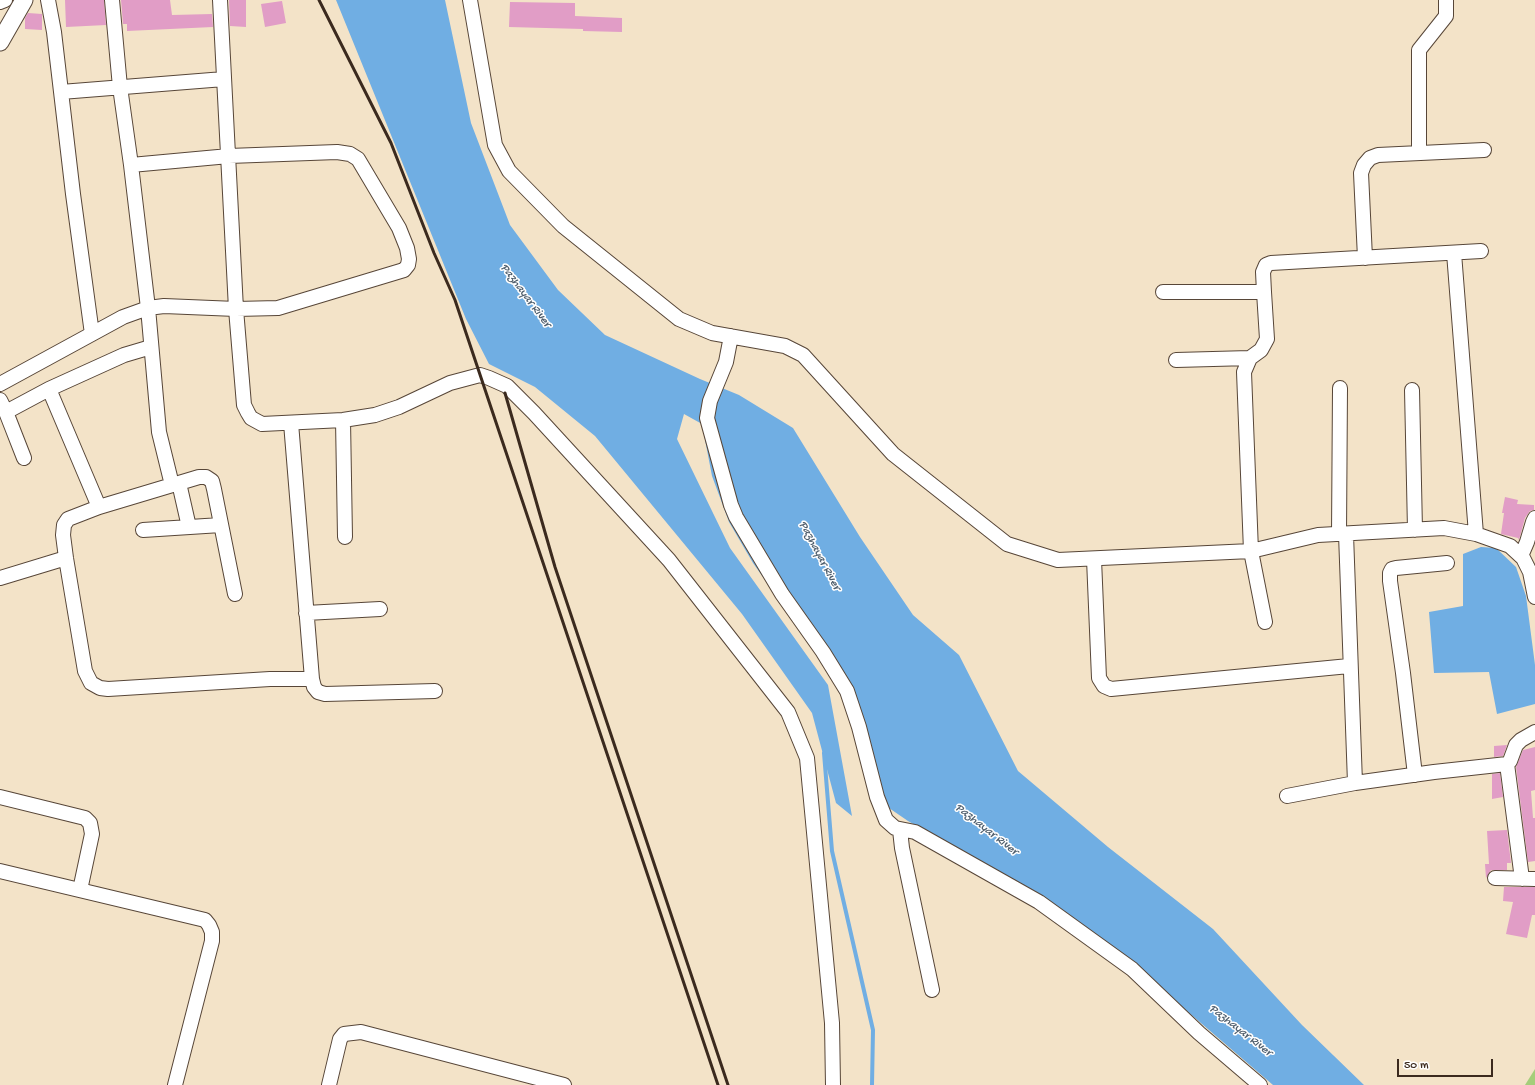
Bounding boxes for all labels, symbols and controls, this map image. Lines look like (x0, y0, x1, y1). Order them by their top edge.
water label: Pazhayar River (496, 261, 554, 331)
water label: Pazhayar River (795, 519, 843, 593)
water label: Pazhayar River (952, 801, 1020, 859)
water label: Pazhayar River (1206, 1002, 1274, 1060)
scale bar (1399, 1051, 1495, 1077)
text: 50 m (1404, 1059, 1429, 1073)

